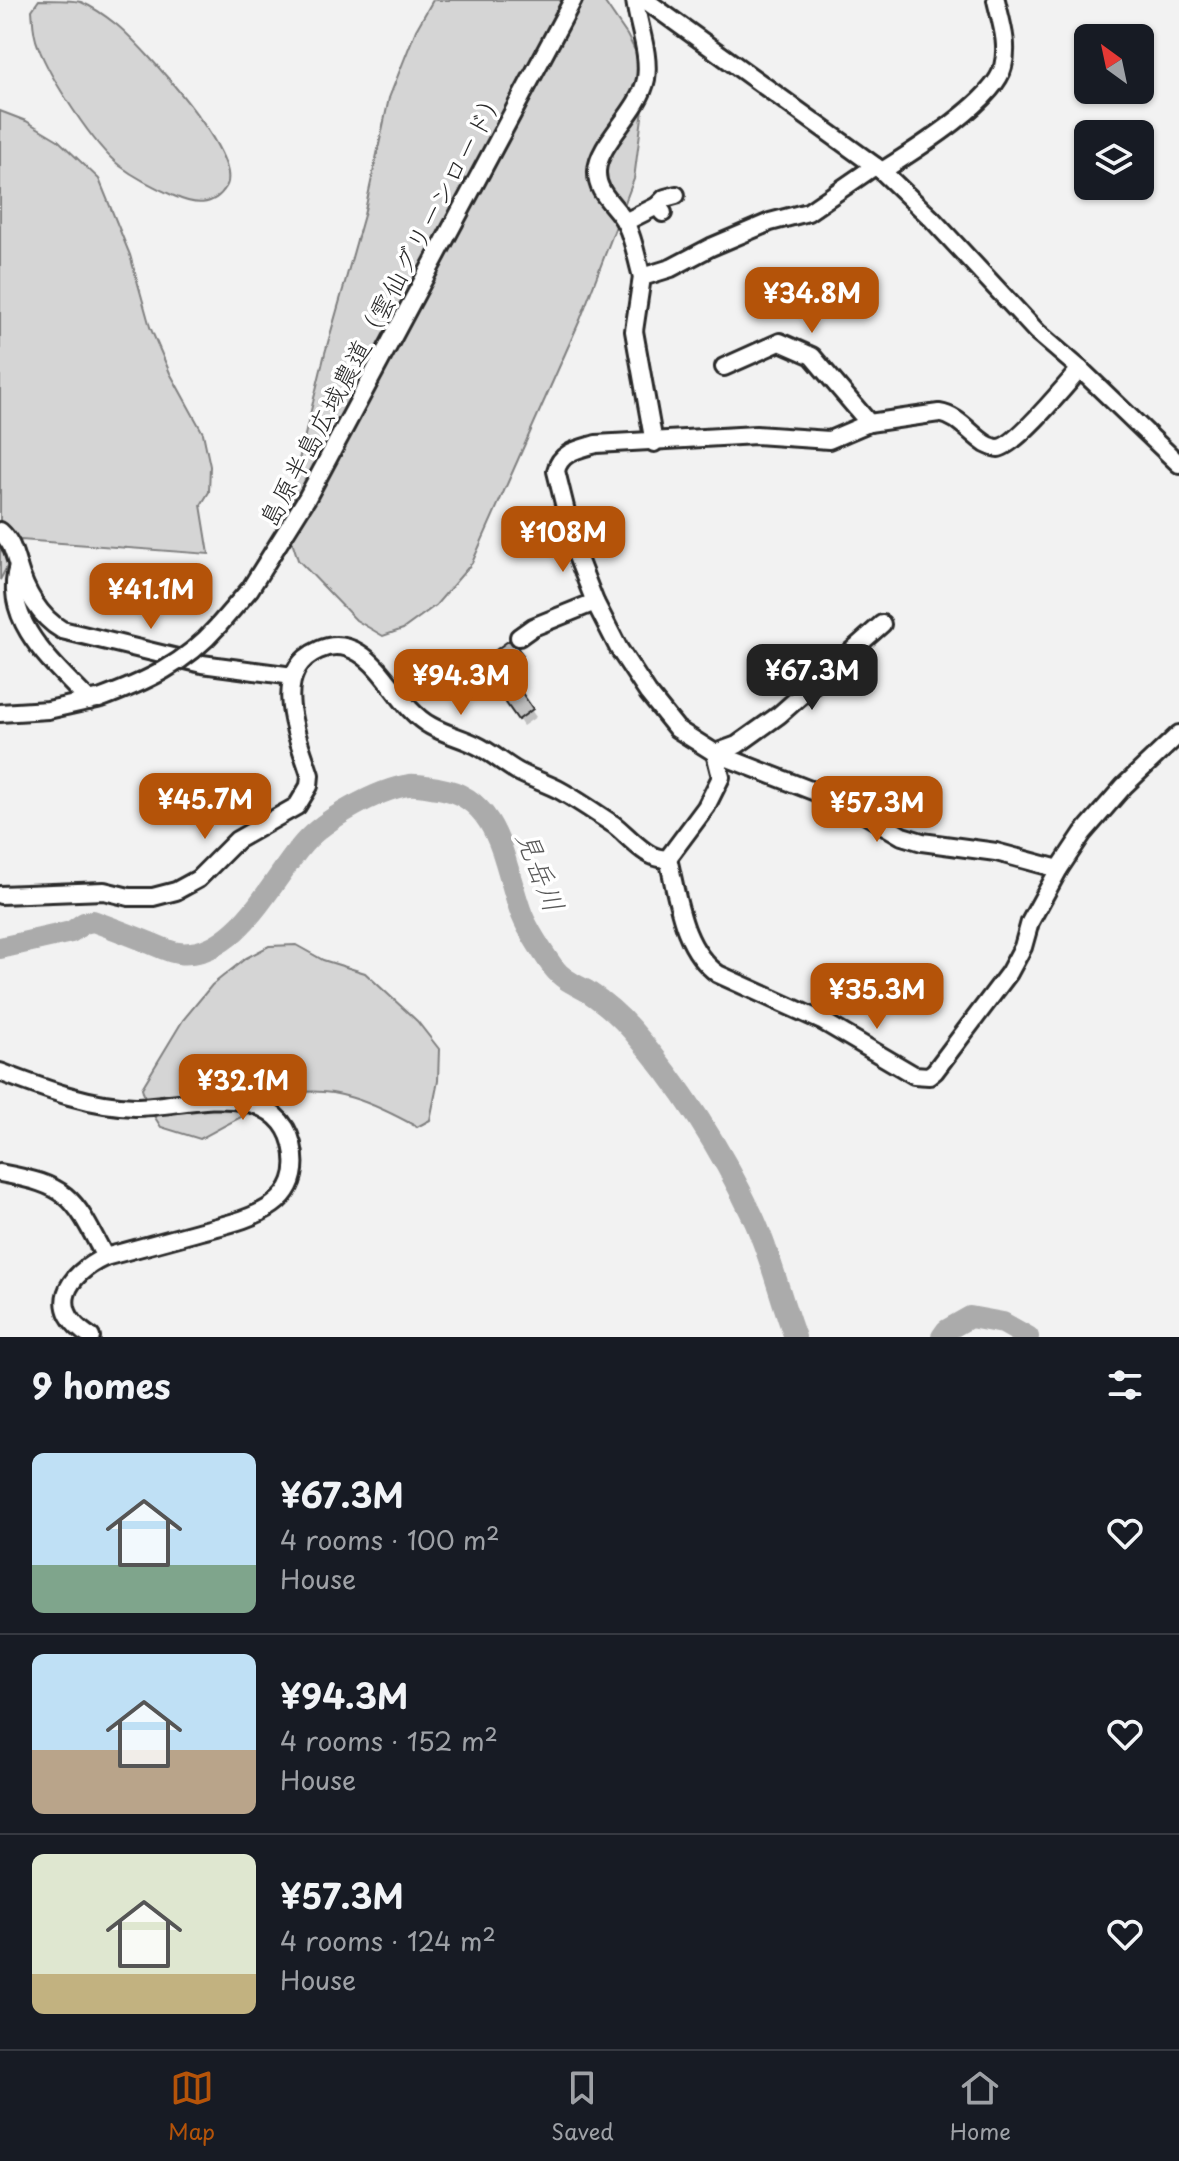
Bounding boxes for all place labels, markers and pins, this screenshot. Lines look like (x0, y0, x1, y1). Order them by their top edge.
pin: ¥34.8M (747, 267, 877, 335)
pin: ¥108M (507, 506, 619, 574)
pin: ¥41.1M (86, 563, 216, 631)
pin: ¥67.3M (747, 644, 877, 712)
pin: ¥94.3M (396, 649, 526, 717)
pin: ¥45.7M (140, 773, 270, 841)
pin: ¥57.3M (812, 776, 942, 844)
pin: ¥35.3M (812, 963, 942, 1031)
pin: ¥32.1M (178, 1054, 308, 1122)

